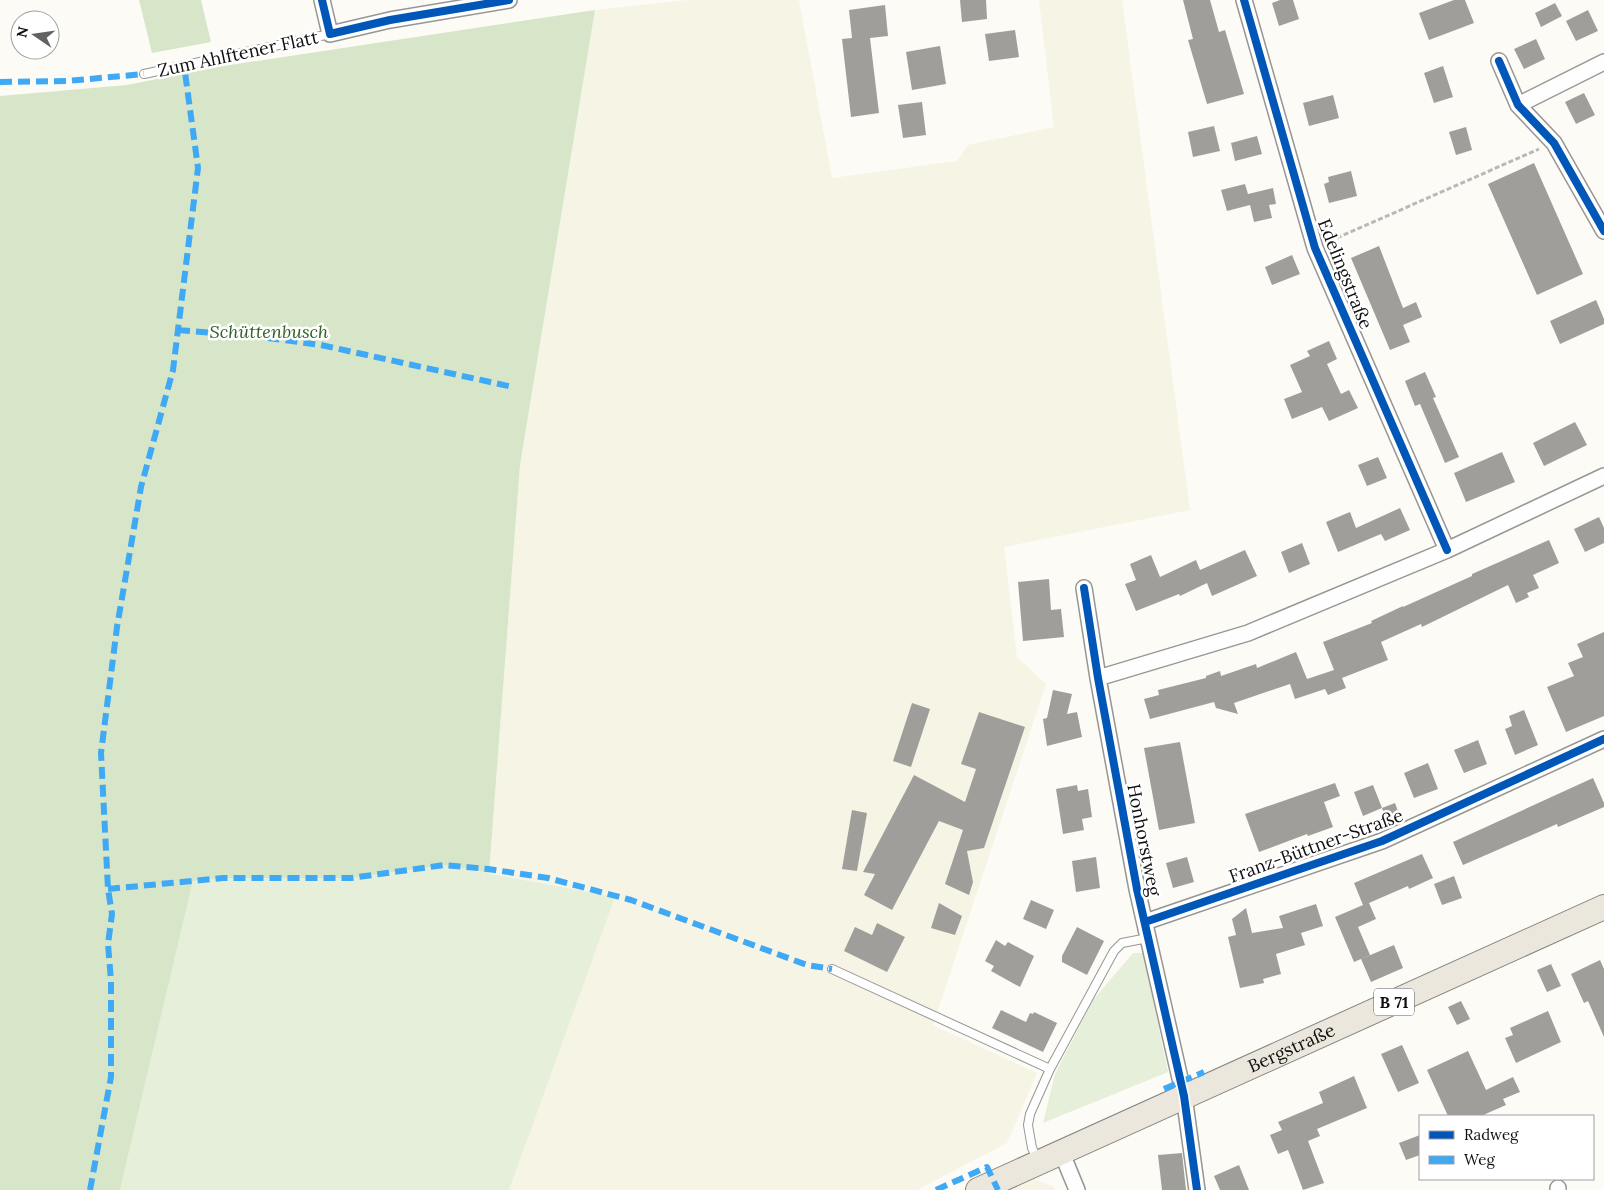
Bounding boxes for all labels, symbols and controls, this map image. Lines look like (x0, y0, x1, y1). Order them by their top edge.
north arrow (10, 10, 60, 60)
text: N (12, 25, 32, 39)
street label: Zum Ahlftener Flatt (155, 25, 320, 82)
street label: Edelingstraße (1313, 215, 1378, 332)
park label: Schüttenbusch (210, 320, 329, 343)
street label: Honhorstweg (1122, 782, 1167, 899)
street label: Franz-Büttner-Straße (1225, 803, 1406, 888)
road number: B 71 (1374, 989, 1414, 1016)
street label: Bergstraße (1244, 1018, 1339, 1077)
legend (1419, 1115, 1594, 1180)
text: Radweg (1464, 1125, 1519, 1144)
text: Weg (1464, 1150, 1495, 1169)

